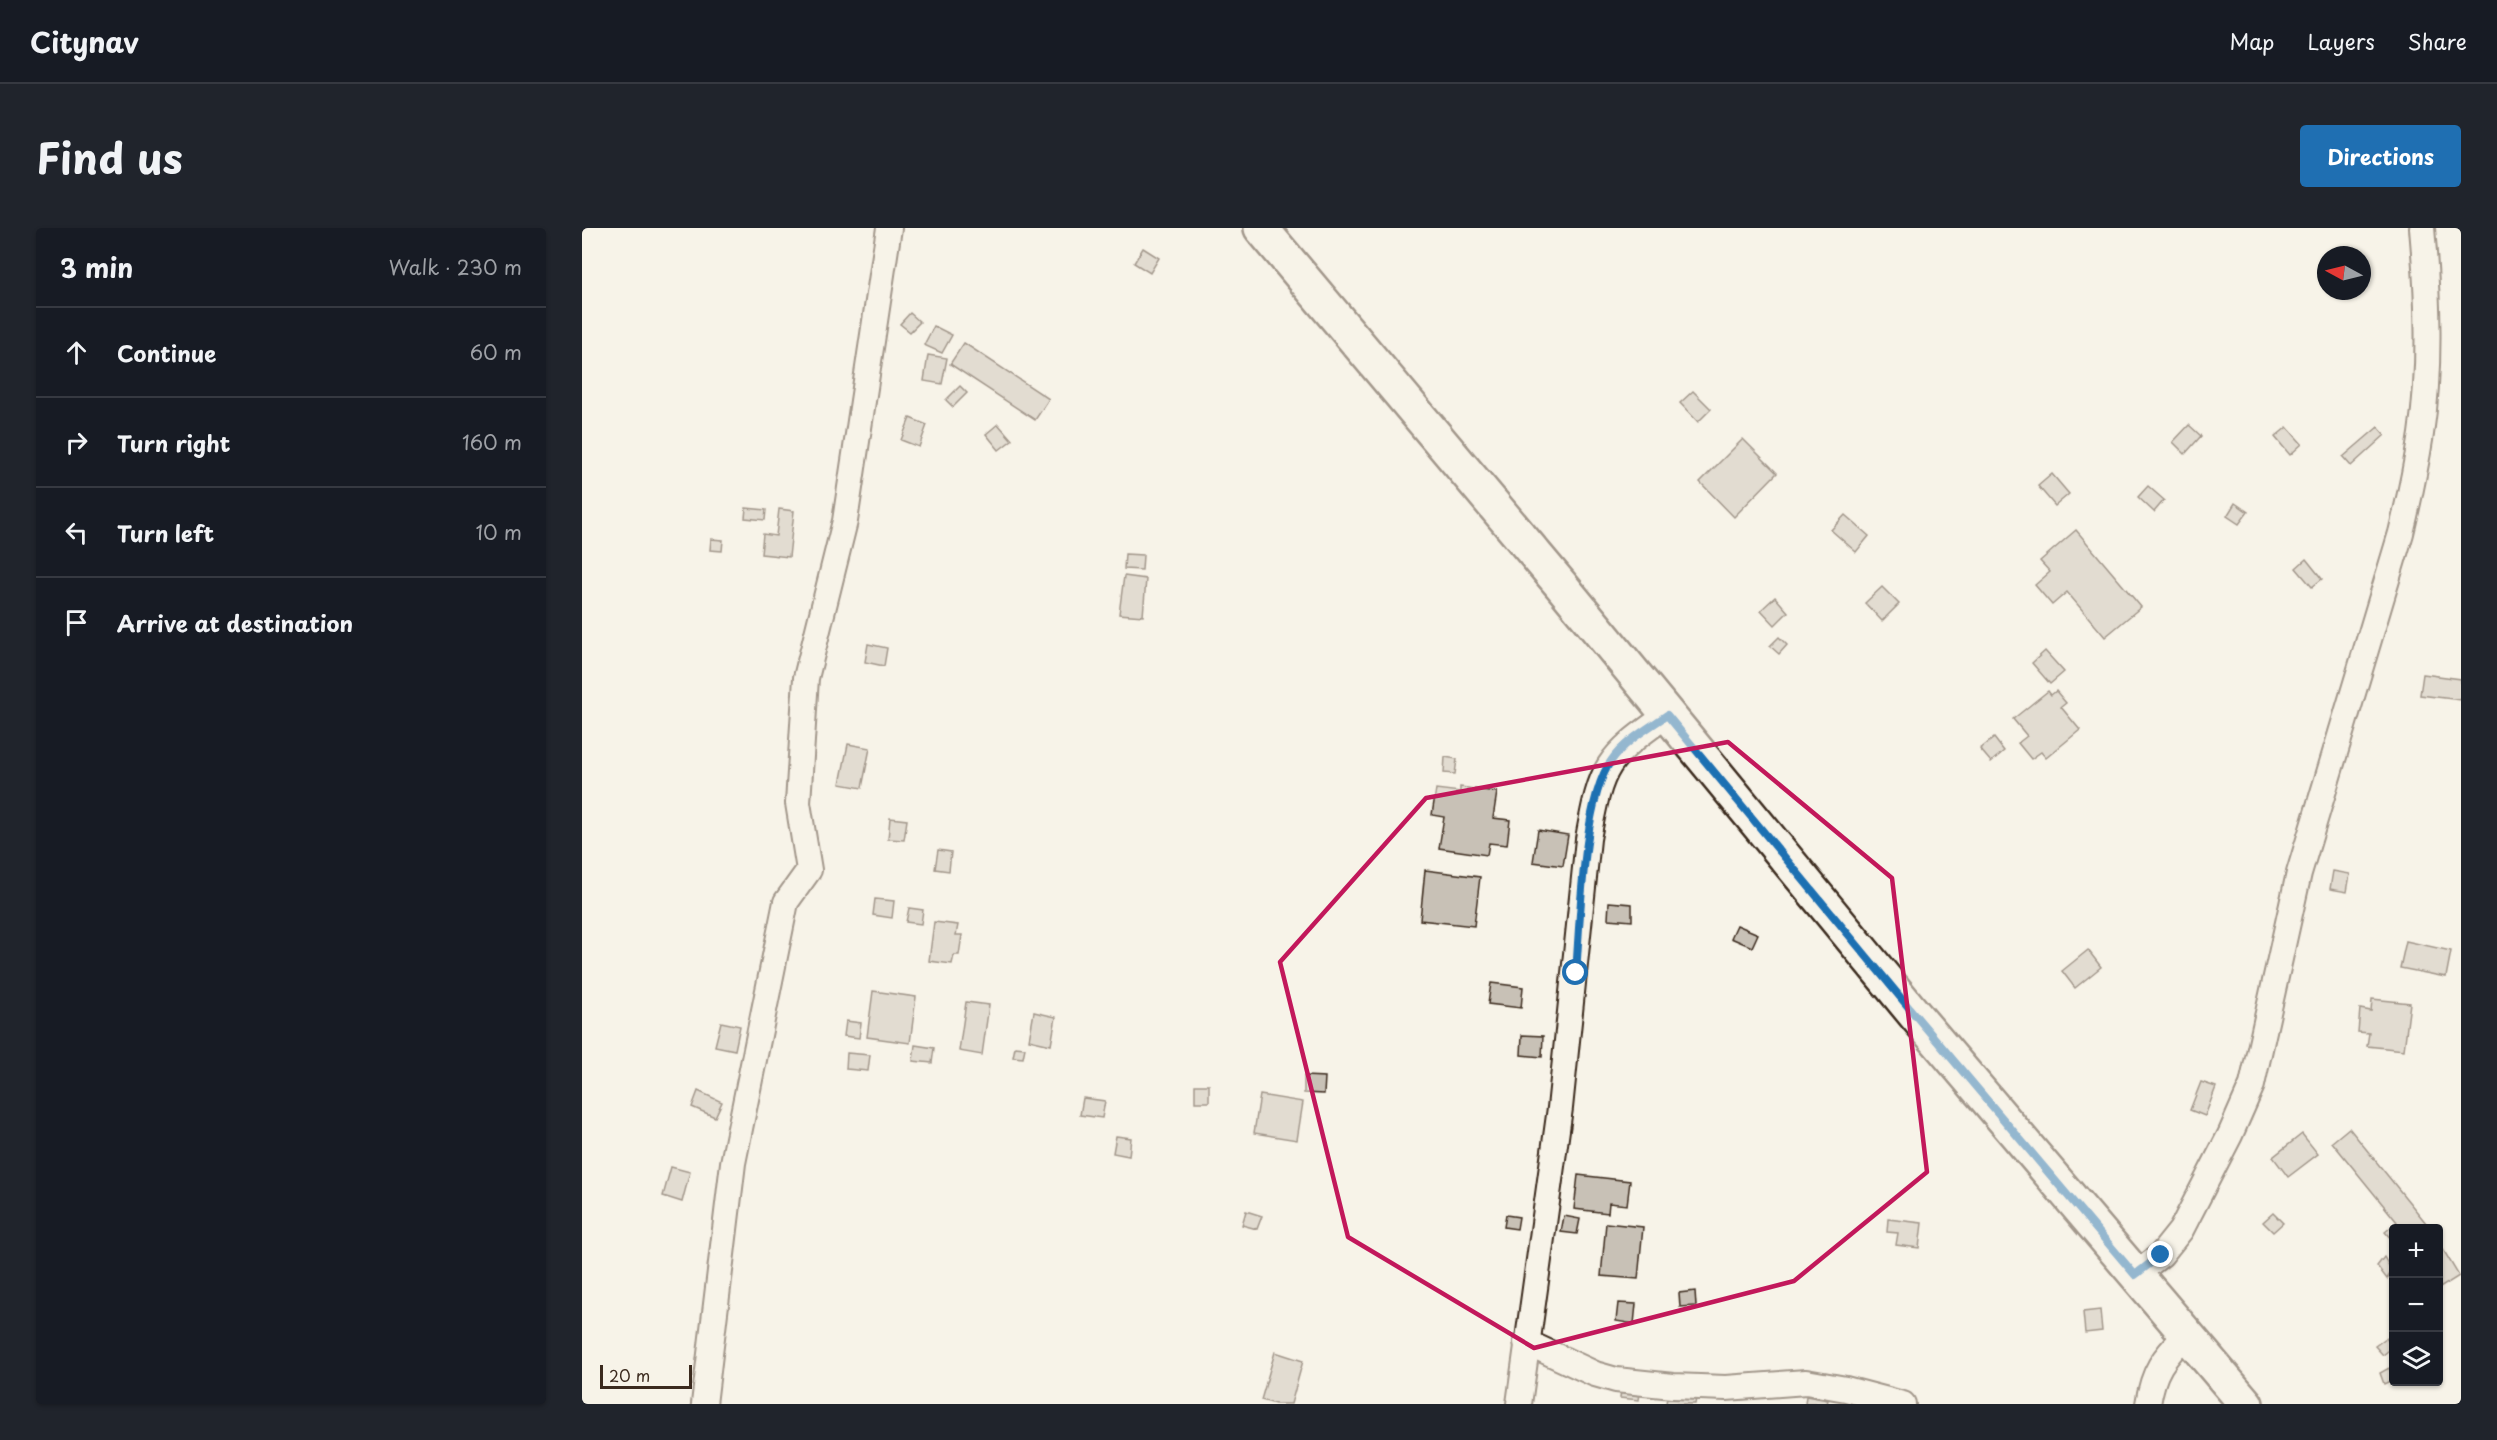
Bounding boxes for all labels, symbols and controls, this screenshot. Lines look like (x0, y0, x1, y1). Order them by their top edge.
text: Citynav (30, 20, 139, 63)
text: Map (2230, 25, 2274, 57)
text: Layers (2307, 25, 2375, 57)
text: Share (2408, 25, 2467, 57)
text: Find us (36, 125, 183, 188)
button: Directions (2300, 125, 2461, 187)
north arrow (2317, 246, 2371, 300)
text: 3 min (60, 248, 133, 287)
text: Walk · 230 m (389, 252, 522, 282)
icon: ahead (60, 336, 93, 369)
text: Continue (117, 336, 216, 369)
text: 60 m (470, 337, 522, 367)
icon: right (60, 426, 93, 459)
text: Turn right (117, 426, 230, 459)
text: 160 m (462, 427, 522, 457)
icon: left (60, 516, 93, 549)
text: Turn left (117, 516, 214, 549)
text: 10 m (475, 517, 522, 547)
icon: arrive (60, 606, 93, 639)
text: Arrive at destination (117, 606, 353, 639)
route start (1562, 959, 1588, 985)
map controls (2389, 1224, 2443, 1386)
button: + (2389, 1224, 2443, 1278)
route end (2147, 1241, 2173, 1267)
button: − (2389, 1278, 2443, 1332)
button: layers (2389, 1332, 2443, 1386)
scale bar (600, 1362, 692, 1390)
text: 20 m (609, 1363, 650, 1387)

